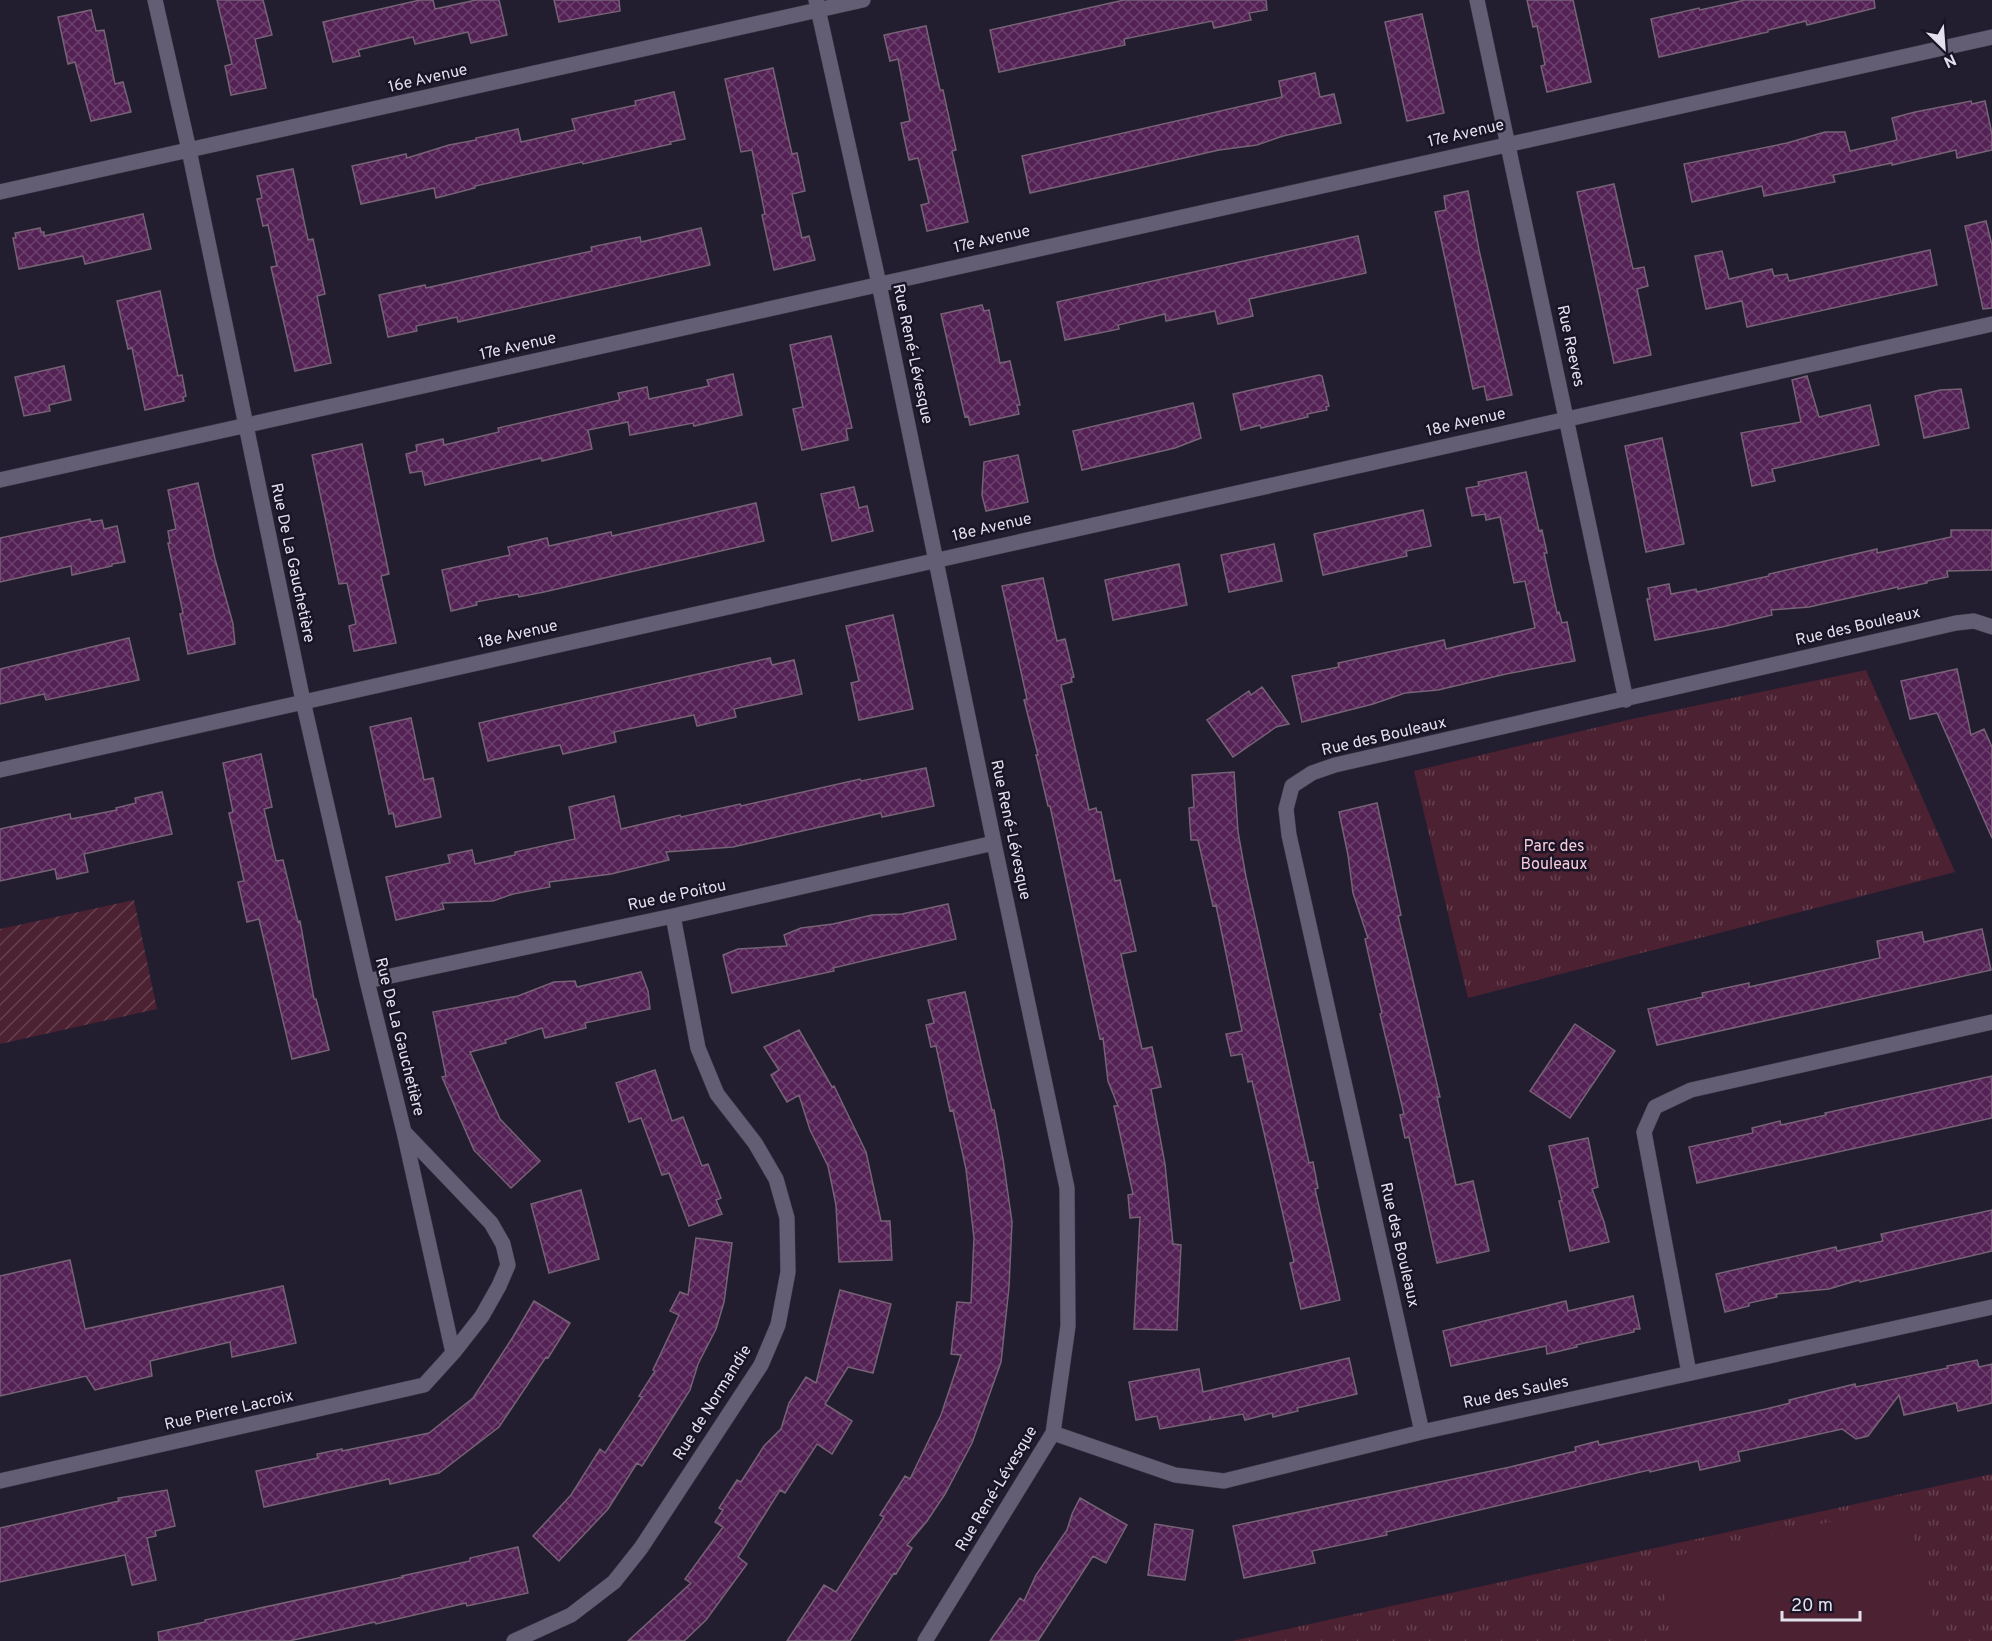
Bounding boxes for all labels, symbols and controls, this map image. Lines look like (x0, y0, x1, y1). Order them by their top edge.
north arrow (1914, 18, 1974, 78)
text: N (1940, 48, 1959, 71)
street label: 16e Avenue (386, 60, 470, 98)
street label: 17e Avenue (1426, 115, 1506, 153)
street label: 17e Avenue (952, 221, 1032, 259)
street label: Rue René-Lévesque (887, 282, 937, 426)
street label: Rue Reeves (1552, 303, 1588, 389)
street label: 17e Avenue (478, 328, 558, 366)
street label: 18e Avenue (1424, 404, 1508, 442)
street label: Rue De La Gauchetière (265, 481, 319, 645)
street label: 18e Avenue (950, 509, 1034, 547)
street label: Rue des Bouleaux (1794, 603, 1922, 651)
street label: 18e Avenue (476, 616, 560, 654)
street label: Rue des Bouleaux (1320, 713, 1448, 761)
street label: Rue René-Lévesque (985, 758, 1035, 902)
park label: Parc des Bouleaux (1520, 837, 1588, 875)
street label: Rue de Poitou (626, 876, 728, 916)
street label: Rue De La Gauchetière (370, 956, 428, 1118)
street label: Rue des Bouleaux (1375, 1181, 1423, 1309)
street label: Rue de Normandie (669, 1341, 757, 1465)
street label: Rue des Saules (1461, 1372, 1571, 1414)
street label: Rue Pierre Lacroix (163, 1386, 295, 1436)
street label: Rue René-Lévesque (952, 1423, 1042, 1555)
scale bar (1782, 1584, 1860, 1622)
text: 20 m (1791, 1595, 1833, 1618)

